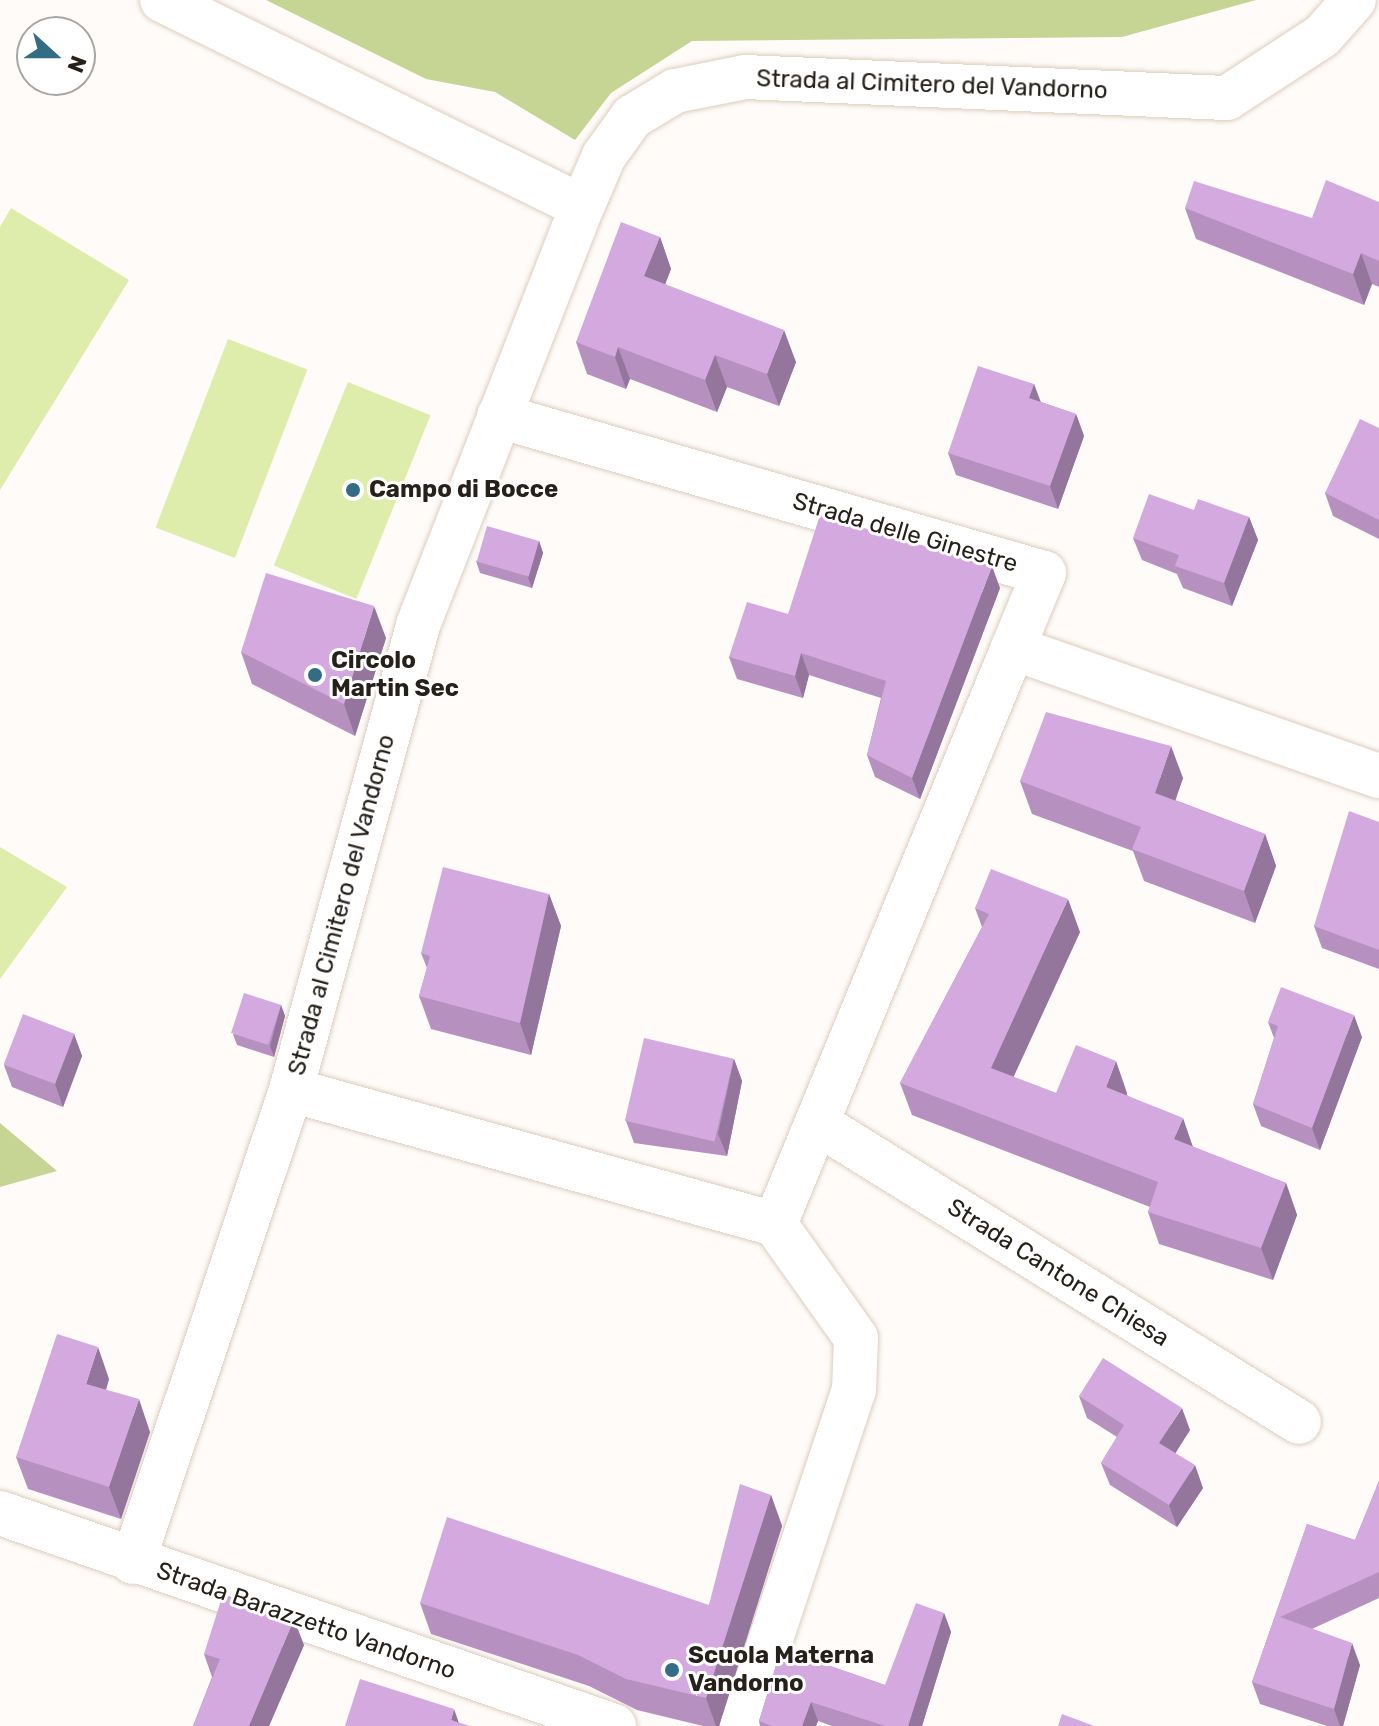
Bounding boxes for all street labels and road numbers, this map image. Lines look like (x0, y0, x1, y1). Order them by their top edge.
street label: Strada al Cimitero del Vandorno (755, 64, 1109, 106)
street label: Strada delle Ginestre (789, 487, 1021, 579)
street label: Strada al Cimitero del Vandorno (283, 731, 401, 1079)
street label: Strada Cantone Chiesa (942, 1193, 1174, 1353)
street label: Strada Barazzetto Vandorno (152, 1556, 460, 1686)

